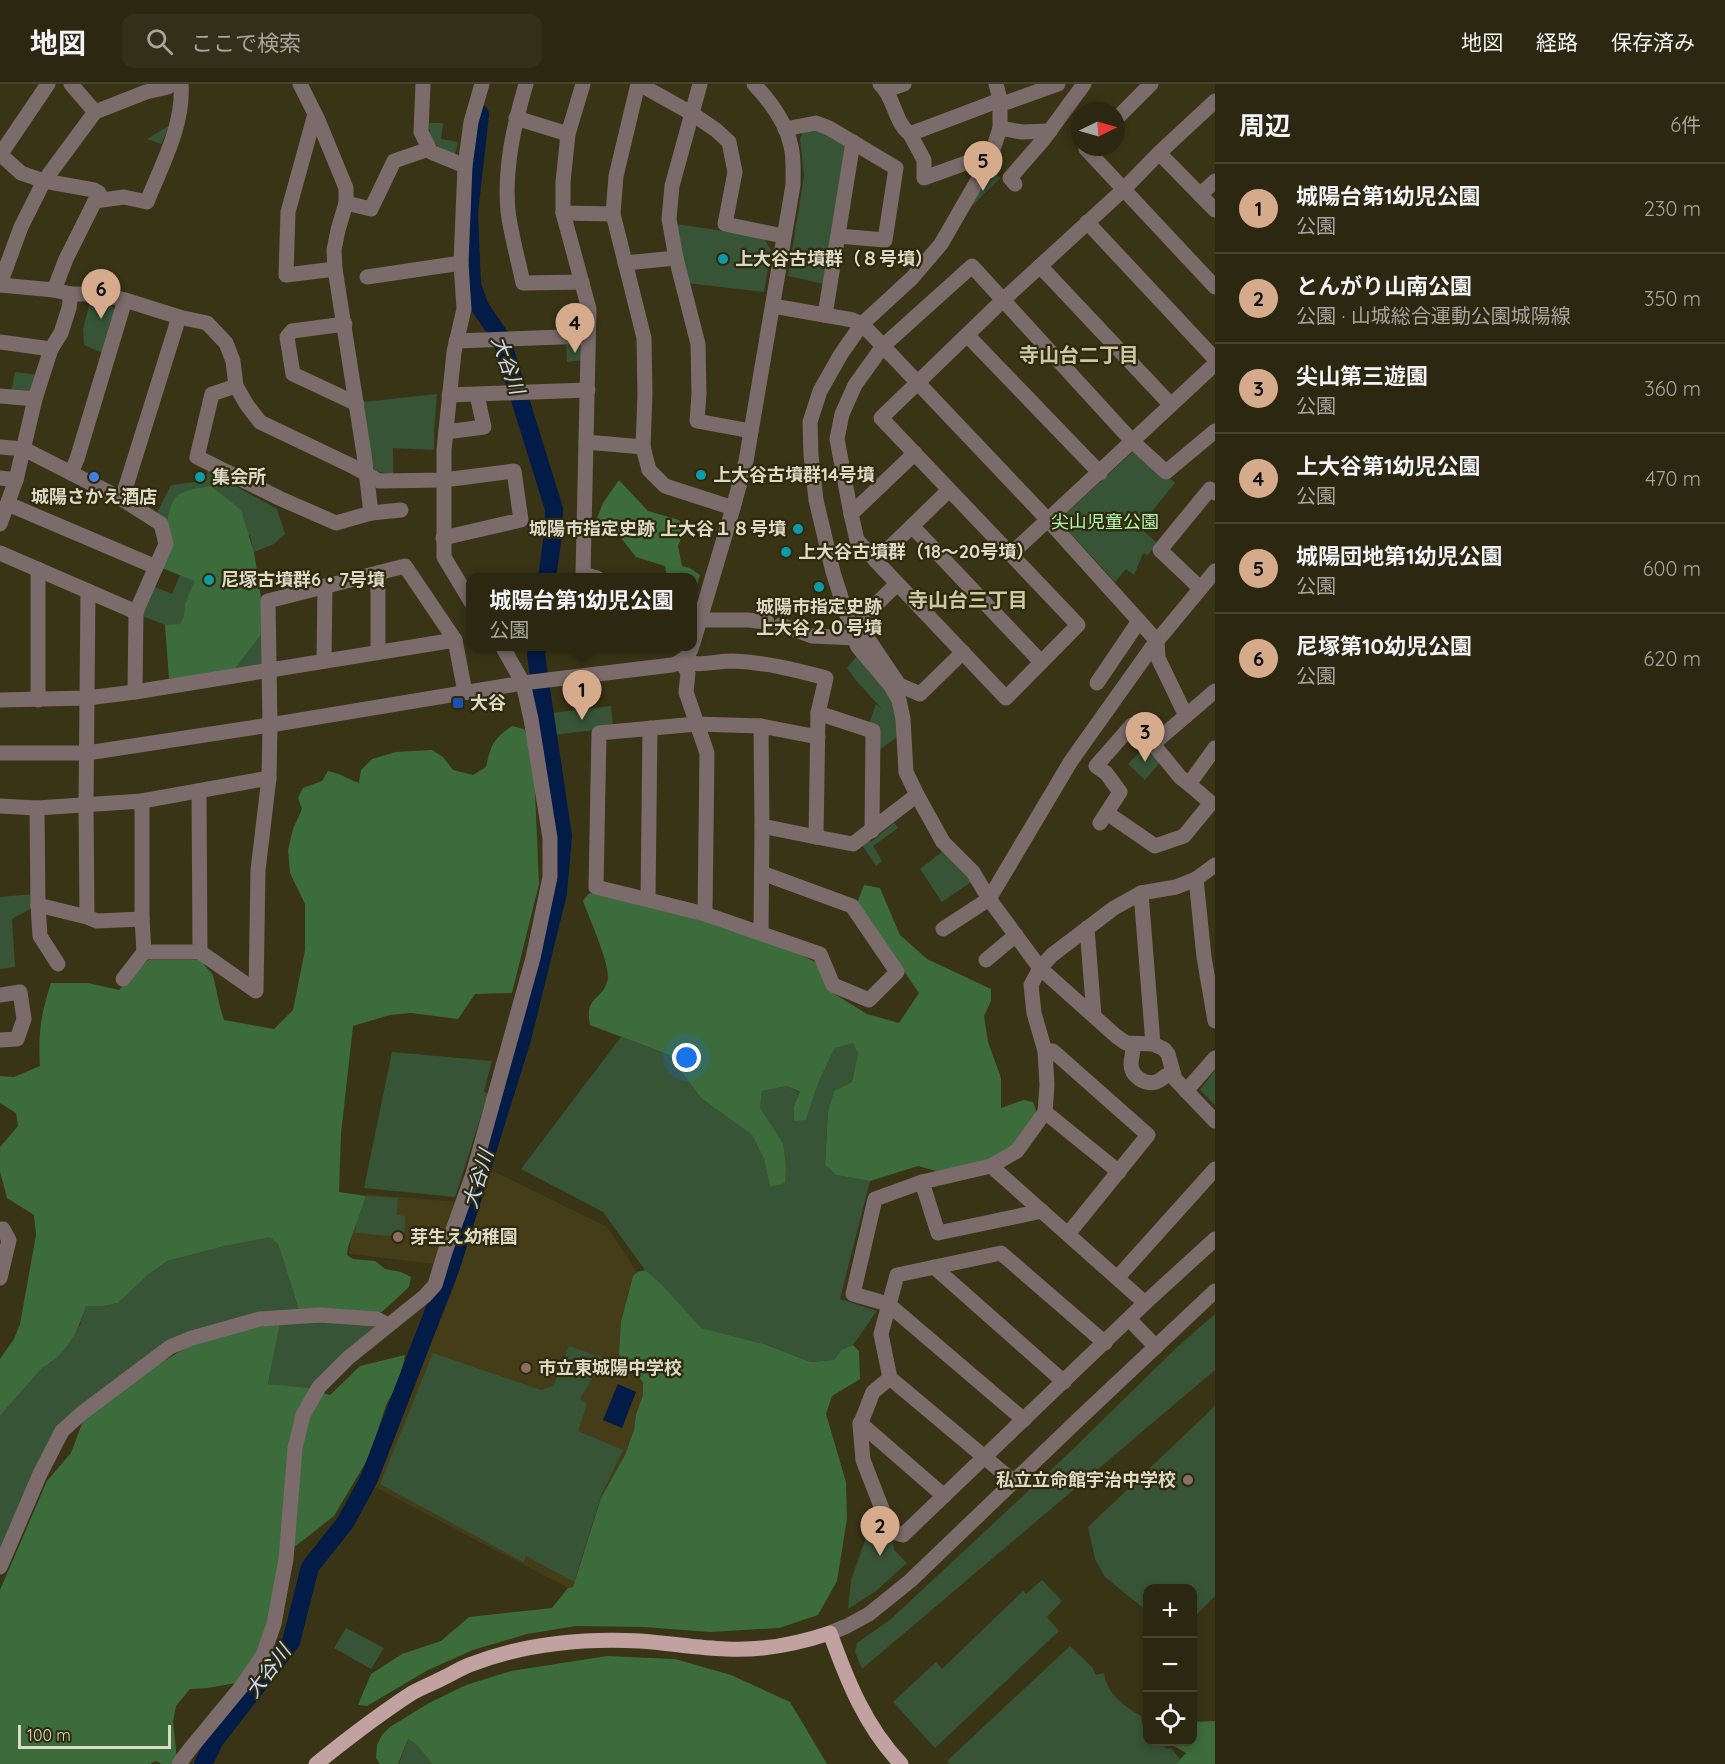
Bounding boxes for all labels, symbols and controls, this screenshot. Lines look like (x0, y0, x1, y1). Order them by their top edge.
search box (122, 14, 542, 68)
text: 地図 (30, 25, 86, 60)
icon: search (143, 25, 176, 58)
text: ここで検索 (191, 29, 301, 57)
text: 地図 (1461, 29, 1503, 55)
text: 経路 (1536, 29, 1578, 55)
text: 保存済み (1611, 29, 1695, 55)
north arrow (1071, 102, 1125, 156)
text: 周辺 (1239, 109, 1291, 142)
text: 6件 (1670, 112, 1701, 137)
pin: 5 (964, 141, 1002, 191)
text: 城陽台第1幼児公園 (1296, 182, 1481, 210)
text: 1 (1255, 196, 1262, 221)
text: 230 m (1644, 196, 1701, 221)
text: 公園 (1296, 213, 1336, 238)
place label: 上大谷古墳群（８号墳） (735, 247, 933, 270)
marker: 上大谷古墳群（８号墳） (716, 252, 730, 266)
pin: 6 (82, 270, 120, 319)
text: とんがり山南公園 (1296, 272, 1472, 300)
text: 2 (1253, 286, 1264, 311)
text: 350 m (1644, 286, 1701, 311)
text: 公園 · 山城総合運動公園城陽線 (1296, 303, 1571, 328)
pin: 4 (556, 304, 594, 353)
water label: 大谷川 (486, 332, 531, 399)
district label: 寺山台二丁目 (1019, 342, 1139, 367)
text: 尖山第三遊園 (1296, 362, 1428, 390)
text: 3 (1253, 376, 1264, 401)
text: 360 m (1644, 376, 1701, 401)
text: 公園 (1296, 393, 1336, 418)
text: 上大谷第1幼児公園 (1296, 452, 1481, 480)
place label: 上大谷古墳群14号墳 (713, 463, 875, 486)
place label: 集会所 (212, 465, 266, 488)
text: 4 (1253, 466, 1264, 491)
text: 470 m (1645, 466, 1701, 491)
marker: 上大谷古墳群14号墳 (694, 468, 708, 482)
marker: 城陽さかえ酒店 (87, 470, 101, 484)
marker: 集会所 (193, 470, 207, 484)
text: 公園 (1296, 483, 1336, 508)
place label: 城陽さかえ酒店 (31, 485, 157, 508)
park label: 尖山児童公園 (1051, 510, 1159, 533)
place label: 城陽市指定史跡 上大谷１８号墳 (529, 517, 786, 540)
marker: 城陽市指定史跡 上大谷１８号墳 (791, 522, 805, 536)
place label: 上大谷古墳群（18～20号墳） (798, 540, 1034, 563)
text: 城陽団地第1幼児公園 (1296, 542, 1503, 570)
marker: 上大谷古墳群（18～20号墳） (779, 545, 793, 559)
text: 5 (1253, 556, 1264, 581)
text: 600 m (1643, 556, 1701, 581)
place label: 尼塚古墳群6・7号墳 (221, 568, 385, 591)
marker: 尼塚古墳群6・7号墳 (202, 573, 216, 587)
popup (466, 573, 697, 651)
text: 公園 (1296, 573, 1336, 598)
marker: 城陽市指定史跡 上大谷２０号墳 (812, 580, 826, 594)
text: 城陽台第1幼児公園 (489, 586, 674, 614)
district label: 寺山台三丁目 (908, 587, 1028, 612)
place label: 城陽市指定史跡 上大谷２０号墳 (756, 595, 882, 639)
text: 公園 (489, 617, 529, 642)
text: 尼塚第10幼児公園 (1296, 632, 1472, 660)
text: 6 (1253, 646, 1264, 671)
text: 620 m (1644, 646, 1701, 671)
text: 公園 (1296, 663, 1336, 688)
pin: 1 (562, 670, 602, 720)
place label: 大谷 (470, 691, 506, 714)
marker: 大谷 (451, 696, 465, 710)
pin: 3 (1126, 712, 1164, 762)
your location (672, 1043, 701, 1072)
water label: 大谷川 (457, 1145, 499, 1211)
place label: 芽生え幼稚園 (410, 1225, 518, 1248)
marker: 芽生え幼稚園 (391, 1230, 405, 1244)
place label: 市立東城陽中学校 (538, 1356, 682, 1379)
marker: 市立東城陽中学校 (519, 1361, 533, 1375)
place label: 私立立命館宇治中学校 (996, 1468, 1176, 1491)
marker: 私立立命館宇治中学校 (1181, 1473, 1195, 1487)
pin: 2 (860, 1506, 900, 1556)
map controls (1143, 1584, 1197, 1746)
button: + (1143, 1584, 1197, 1638)
water label: 大谷川 (240, 1638, 297, 1702)
button: − (1143, 1638, 1197, 1692)
button: locate (1143, 1692, 1197, 1746)
scale bar (18, 1722, 171, 1750)
text: 100 m (27, 1725, 71, 1745)

